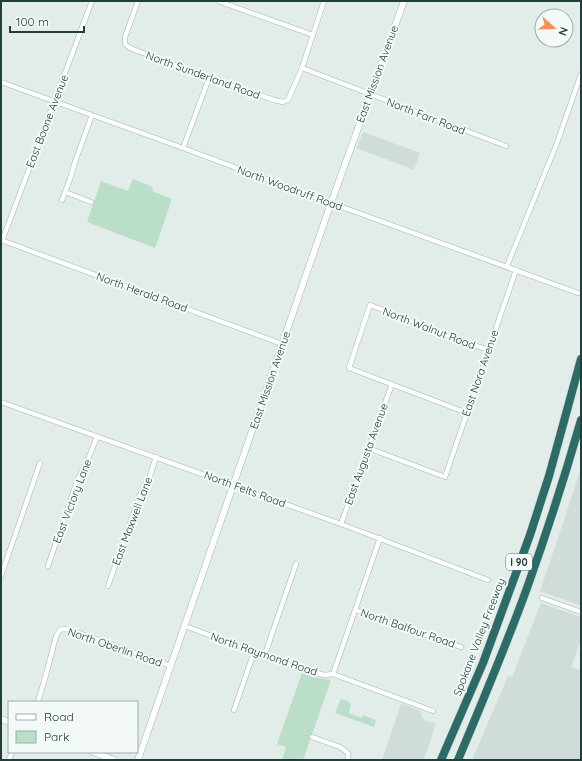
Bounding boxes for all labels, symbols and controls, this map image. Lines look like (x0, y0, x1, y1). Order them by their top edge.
scale bar (10, 8, 84, 34)
north arrow (534, 8, 574, 48)
text: 100 m (16, 14, 49, 29)
street label: East Mission Avenue (353, 23, 401, 125)
text: N (555, 25, 571, 38)
street label: North Sunderland Road (144, 48, 262, 102)
street label: East Boone Avenue (23, 73, 71, 169)
street label: North Farr Road (385, 95, 467, 137)
street label: North Woodruff Road (235, 162, 345, 214)
street label: North Herald Road (94, 269, 190, 315)
street label: North Walnut Road (381, 304, 477, 352)
street label: East Nora Avenue (459, 328, 501, 418)
street label: East Mission Avenue (247, 329, 293, 431)
street label: East Augusta Avenue (341, 401, 391, 507)
street label: East Victory Lane (50, 457, 94, 545)
street label: North Felts Road (202, 468, 288, 510)
street label: East Maxwell Lane (109, 475, 155, 567)
road number: I 90 (506, 554, 532, 570)
street label: Spokane Valley Freeway (450, 576, 508, 698)
street label: North Balfour Road (359, 605, 457, 651)
street label: North Oberlin Road (66, 624, 164, 670)
street label: North Raymond Road (209, 629, 319, 679)
legend (8, 701, 138, 753)
text: Road (44, 709, 74, 724)
text: Park (44, 729, 69, 744)

